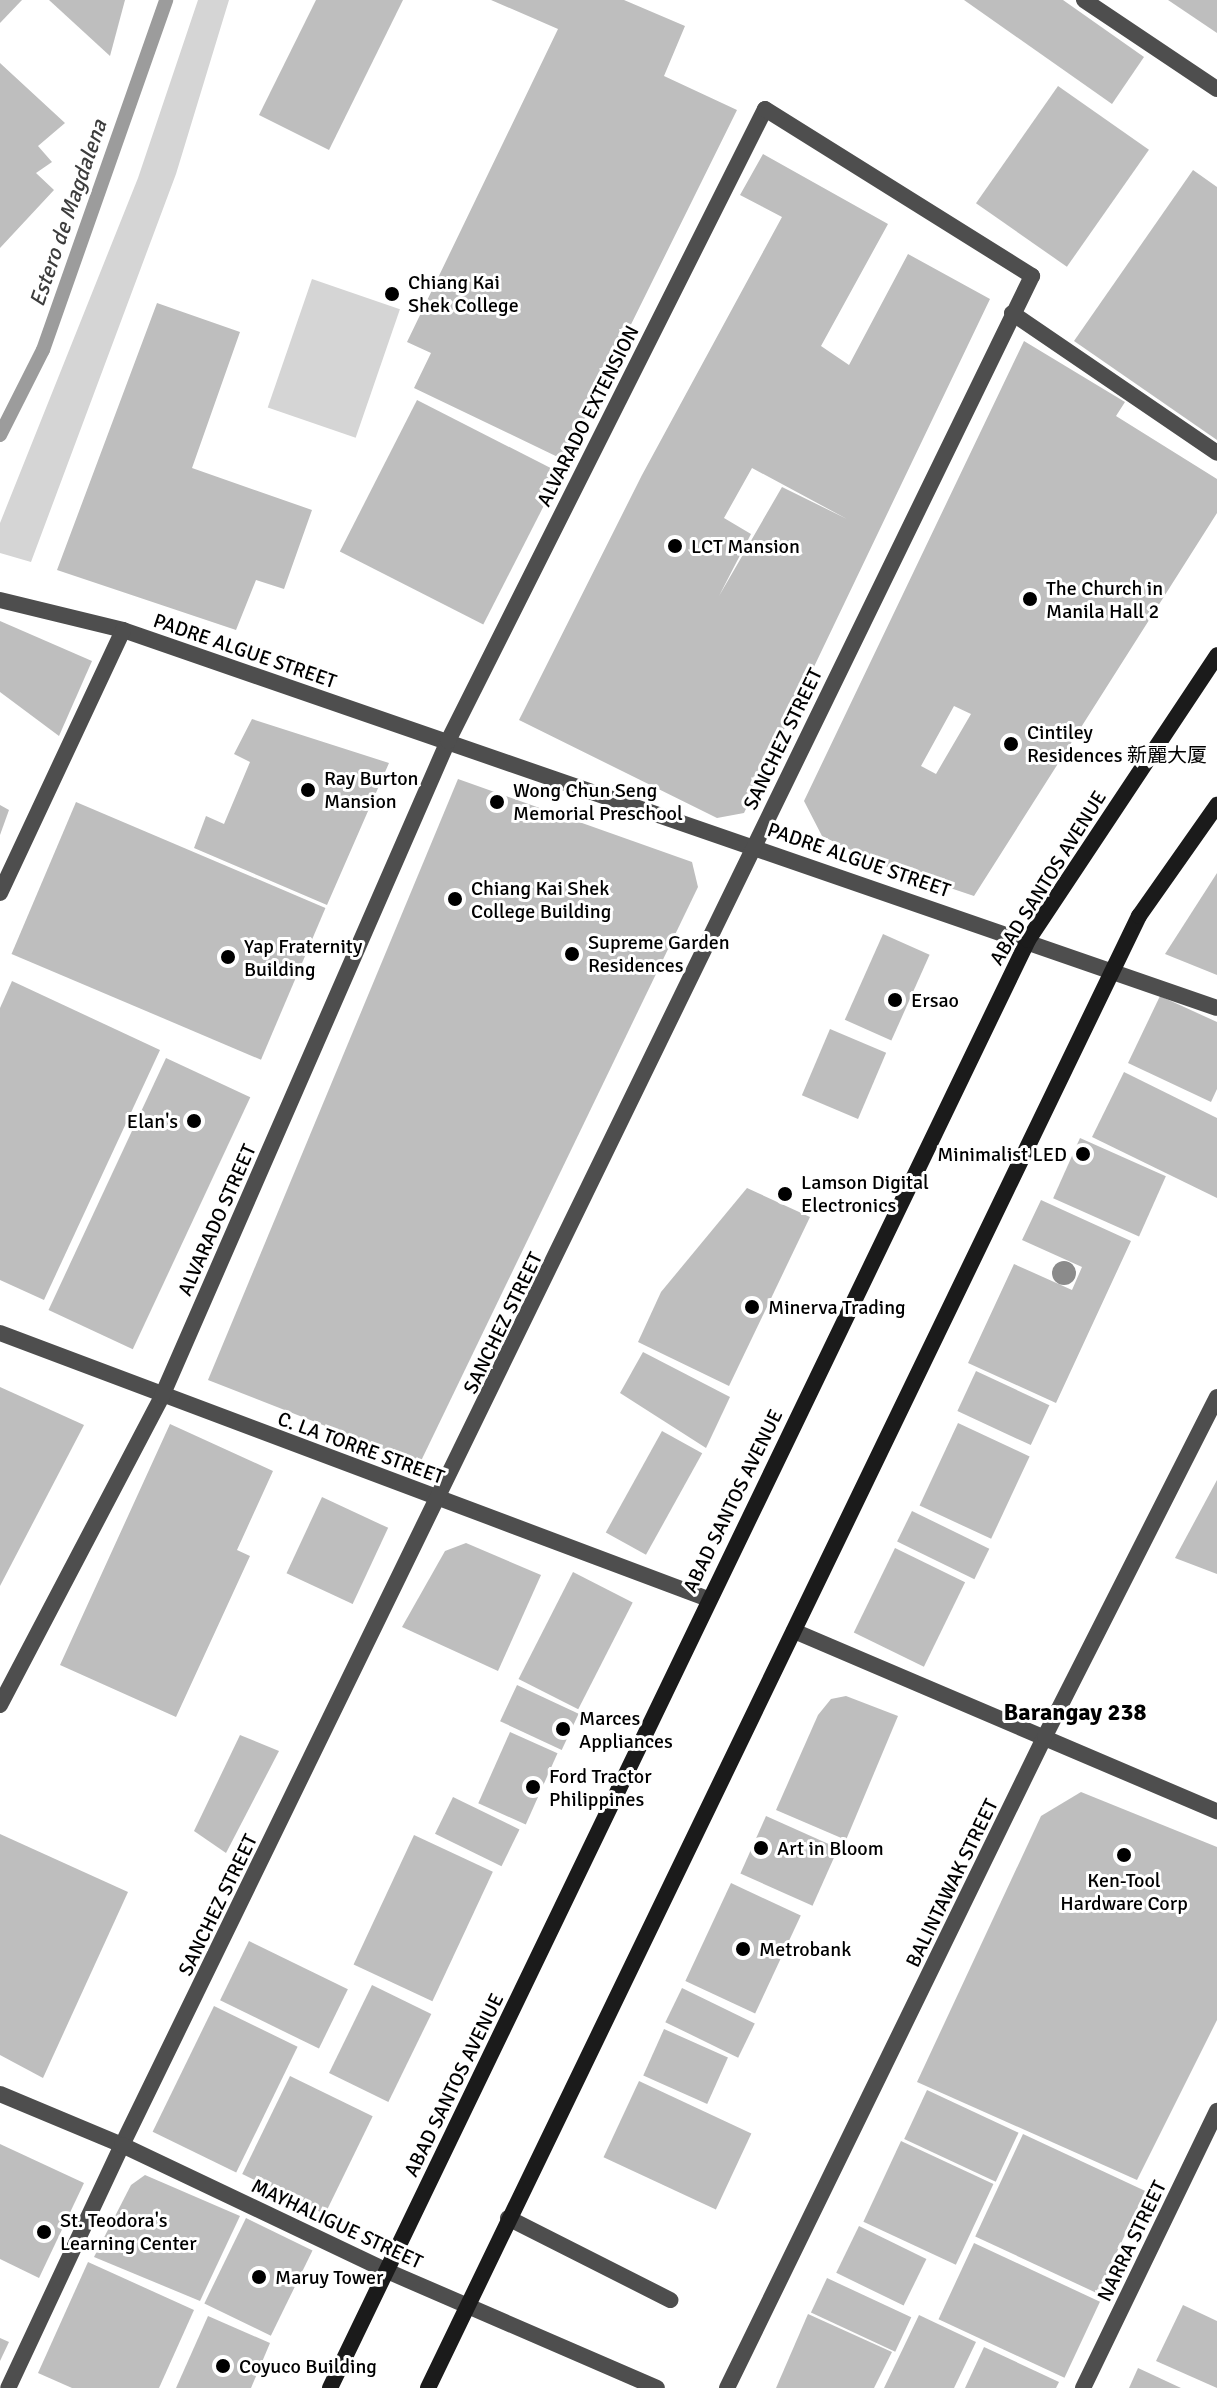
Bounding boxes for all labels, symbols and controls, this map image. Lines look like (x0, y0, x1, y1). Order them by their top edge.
water label: Estero de Magdalena (24, 116, 112, 310)
place label: Chiang Kai Shek College (408, 270, 519, 317)
marker: Chiang Kai Shek College (383, 285, 401, 303)
street label: ALVARADO EXTENSION (532, 322, 644, 510)
place label: LCT Mansion (691, 534, 800, 558)
marker: LCT Mansion (666, 537, 684, 555)
place label: The Church in Manila Hall 2 (1046, 576, 1163, 623)
marker: The Church in Manila Hall 2 (1021, 590, 1039, 608)
street label: PADRE ALGUE STREET (150, 608, 340, 694)
street label: SANCHEZ STREET (738, 664, 828, 814)
place label: Cintiley Residences 新麗大厦 (1027, 720, 1207, 767)
marker: Cintiley Residences 新麗大厦 (1002, 735, 1020, 753)
place label: Ray Burton Mansion (324, 766, 418, 813)
place label: Wong Chun Seng Memorial Preschool (513, 778, 683, 825)
marker: Ray Burton Mansion (299, 781, 317, 799)
street label: ABAD SANTOS AVENUE (985, 786, 1111, 970)
marker: Wong Chun Seng Memorial Preschool (488, 793, 506, 811)
street label: PADRE ALGUE STREET (764, 817, 954, 903)
place label: Chiang Kai Shek College Building (471, 876, 611, 923)
marker: Chiang Kai Shek College Building (446, 890, 464, 908)
place label: Supreme Garden Residences (588, 930, 730, 977)
place label: Yap Fraternity Building (244, 934, 362, 981)
marker: Supreme Garden Residences (563, 945, 581, 963)
marker: Yap Fraternity Building (219, 948, 237, 966)
place label: Ersao (911, 988, 959, 1012)
marker: Ersao (886, 991, 904, 1009)
place label: Elan's (127, 1109, 178, 1133)
marker: Elan's (185, 1112, 203, 1130)
street label: ALVARADO STREET (173, 1141, 261, 1299)
place label: Minimalist LED (937, 1142, 1067, 1166)
marker: Minimalist LED (1074, 1145, 1092, 1163)
place label: Lamson Digital Electronics (801, 1170, 929, 1217)
marker: Lamson Digital Electronics (776, 1185, 794, 1203)
street label: SANCHEZ STREET (458, 1248, 548, 1398)
place label: Minerva Trading (768, 1295, 906, 1319)
marker: Minerva Trading (743, 1298, 761, 1316)
street label: ABAD SANTOS AVENUE (678, 1405, 788, 1597)
street label: C. LA TORRE STREET (274, 1407, 448, 1489)
district label: Barangay 238 (1004, 1699, 1146, 1727)
place label: Marces Appliances (579, 1706, 673, 1753)
marker: Marces Appliances (554, 1720, 572, 1738)
place label: Ford Tractor Philippines (549, 1764, 652, 1811)
marker: Ford Tractor Philippines (524, 1778, 542, 1796)
street label: BALINTAWAK STREET (901, 1795, 1003, 1971)
street label: SANCHEZ STREET (173, 1830, 263, 1980)
place label: Art in Bloom (777, 1836, 884, 1860)
marker: Art in Bloom (752, 1839, 770, 1857)
marker: Ken-Tool Hardware Corp (1115, 1846, 1133, 1864)
place label: Ken-Tool Hardware Corp (1060, 1868, 1188, 1915)
place label: Metrobank (759, 1937, 851, 1961)
marker: Metrobank (734, 1940, 752, 1958)
street label: ABAD SANTOS AVENUE (399, 1989, 509, 2181)
street label: MAYHALIGUE STREET (248, 2174, 426, 2274)
street label: NARRA STREET (1092, 2177, 1172, 2305)
place label: St. Teodora's Learning Center (60, 2208, 197, 2255)
marker: St. Teodora's Learning Center (35, 2223, 53, 2241)
place label: Maruy Tower (275, 2265, 383, 2289)
marker: Maruy Tower (250, 2268, 268, 2286)
place label: Coyuco Building (239, 2354, 377, 2378)
marker: Coyuco Building (214, 2357, 232, 2375)

